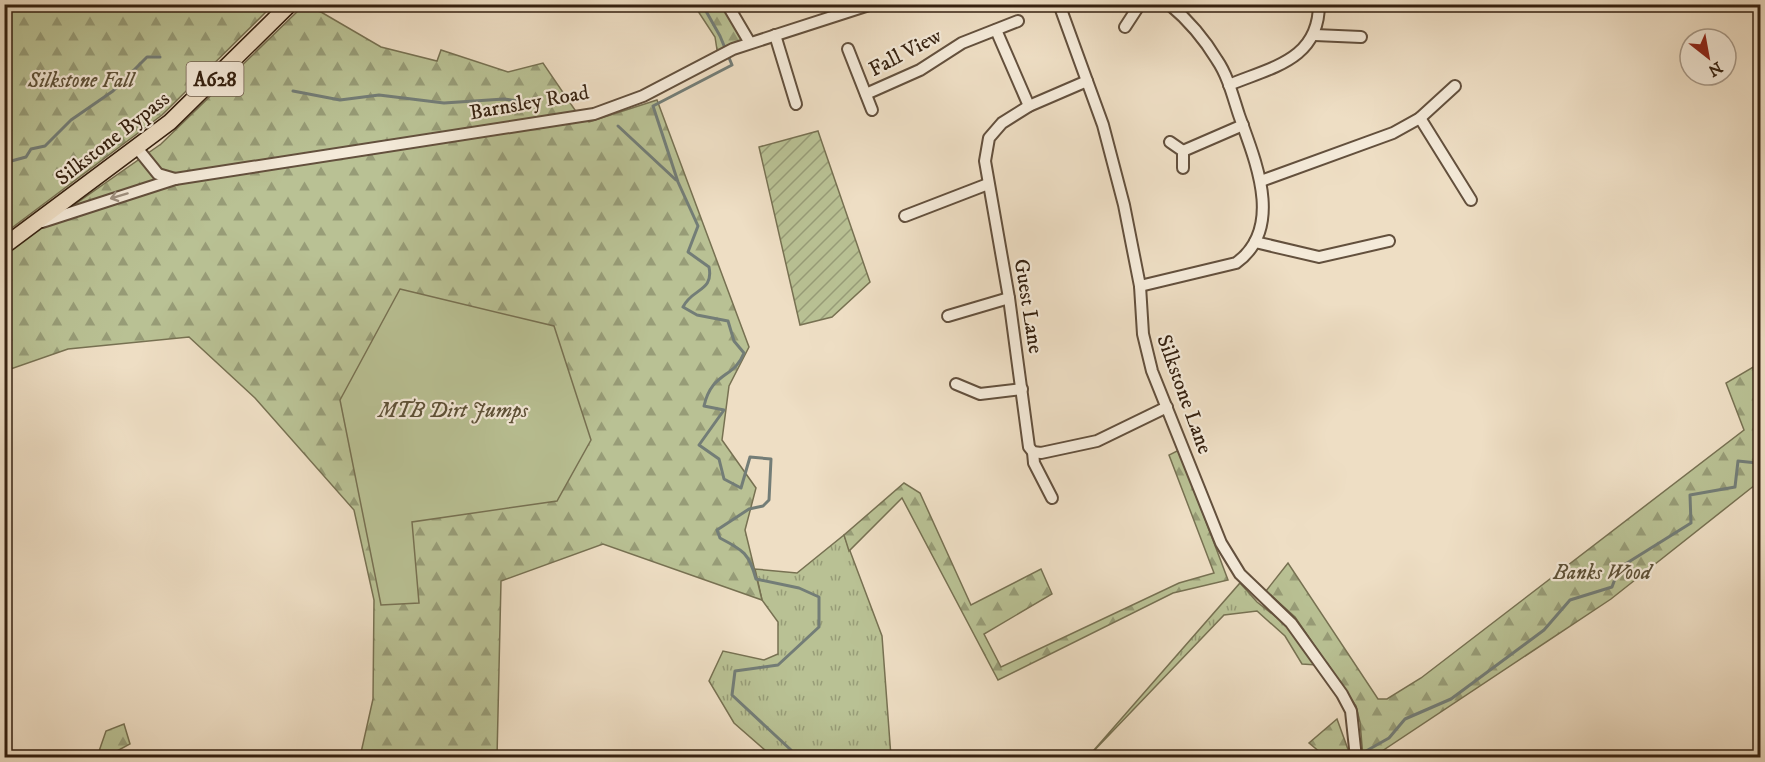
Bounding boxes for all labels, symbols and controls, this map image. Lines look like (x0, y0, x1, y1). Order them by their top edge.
street label: Fall View (865, 23, 947, 83)
north arrow (1678, 27, 1738, 87)
text: N (1704, 57, 1726, 81)
road number: A628 (186, 62, 244, 96)
park label: Silkstone Fall (27, 68, 137, 94)
street label: Barnsley Road (467, 80, 591, 126)
street label: Silkstone Bypass (50, 86, 175, 191)
one-way arrow (110, 191, 129, 202)
street label: Guest Lane (1008, 257, 1048, 356)
street label: Silkstone Lane (1150, 331, 1218, 458)
park label: MTB Dirt Jumps (376, 398, 528, 424)
park label: Banks Wood (1552, 560, 1654, 586)

